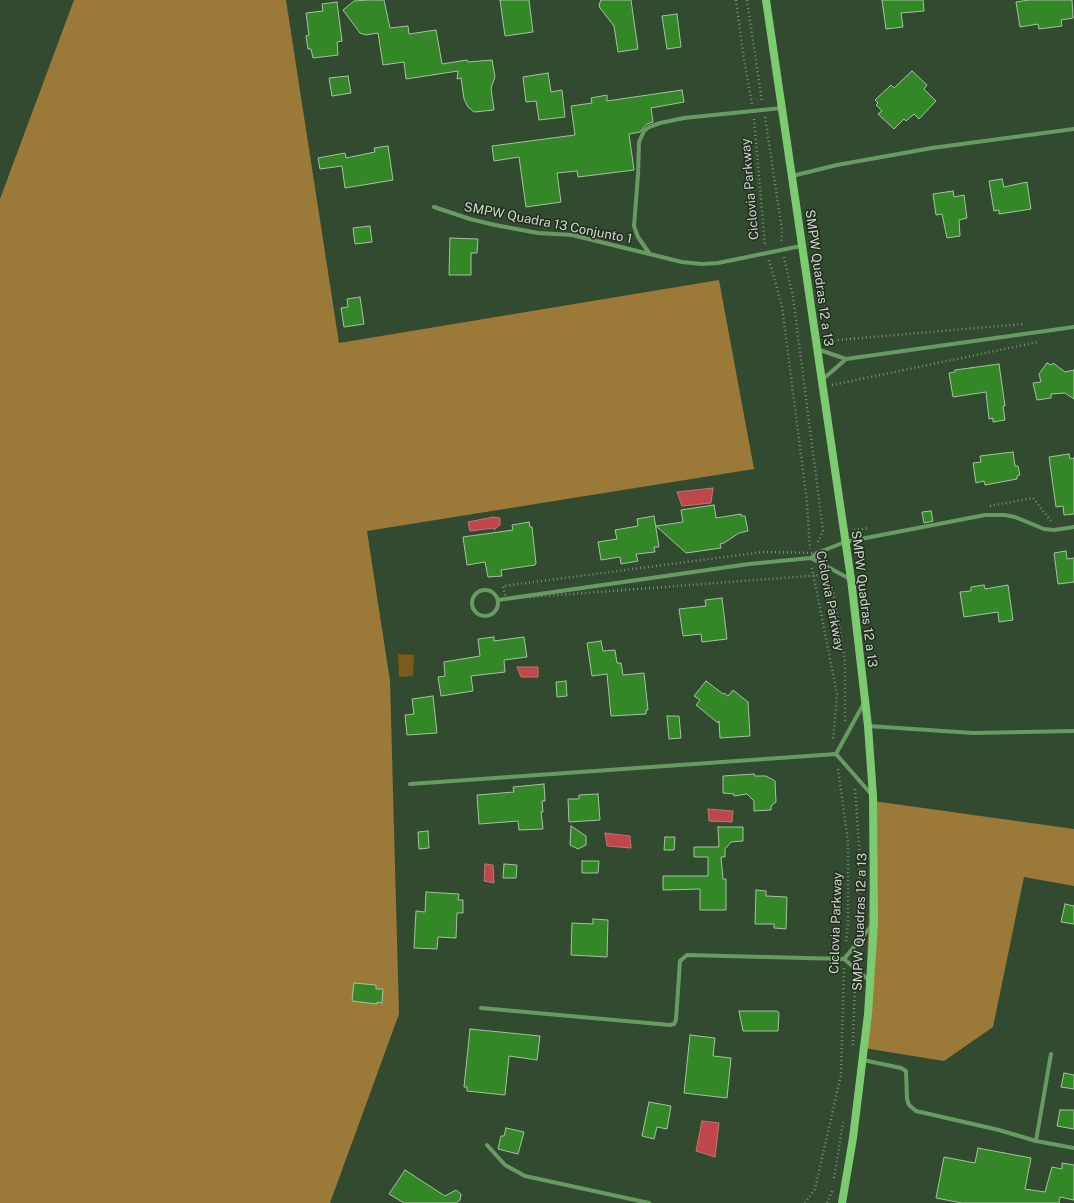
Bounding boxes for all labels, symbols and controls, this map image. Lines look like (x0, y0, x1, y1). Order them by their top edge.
street label: Ciclovia Parkway (738, 138, 762, 240)
street label: SMPW Quadra 13 Conjunto 1 (463, 199, 633, 247)
street label: SMPW Quadras 12 a 13 (802, 209, 836, 347)
street label: SMPW Quadras 12 a 13 (848, 530, 880, 668)
street label: Ciclovia Parkway (813, 549, 847, 653)
street label: SMPW Quadras 12 a 13 (850, 853, 870, 991)
street label: Ciclovia Parkway (826, 872, 846, 974)

